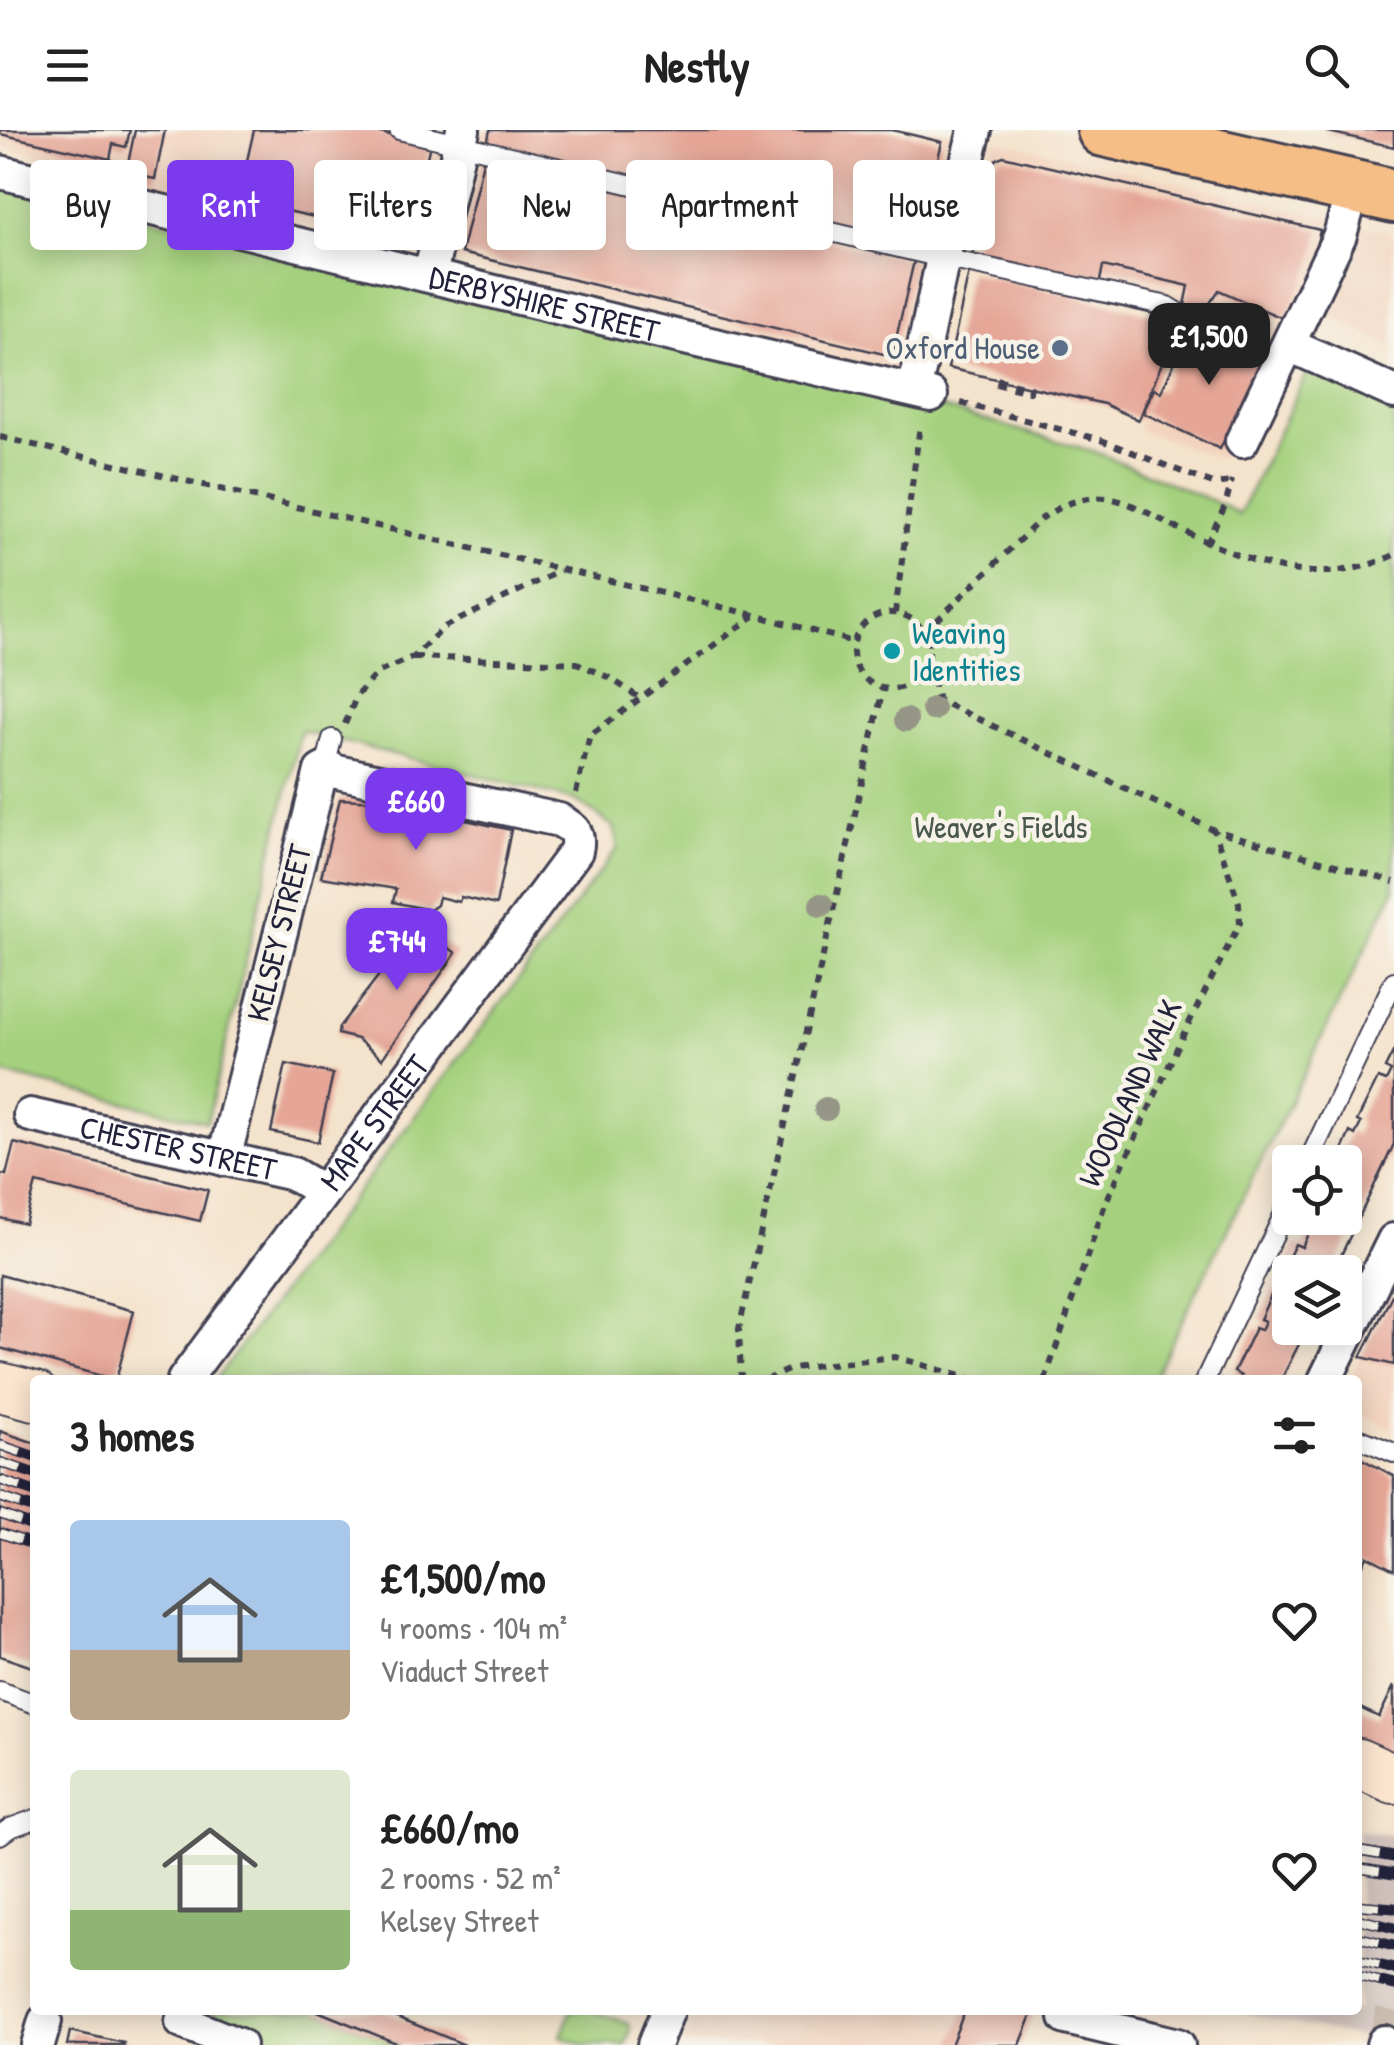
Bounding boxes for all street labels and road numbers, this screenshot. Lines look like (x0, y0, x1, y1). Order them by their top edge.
street label: DERBYSHIRE STREET (425, 255, 665, 352)
street label: KELSEY STREET (236, 839, 321, 1026)
street label: WOODLAND WALK (1067, 992, 1192, 1193)
street label: MAPE STREET (309, 1045, 439, 1199)
street label: CHESTER STREET (76, 1105, 282, 1191)

